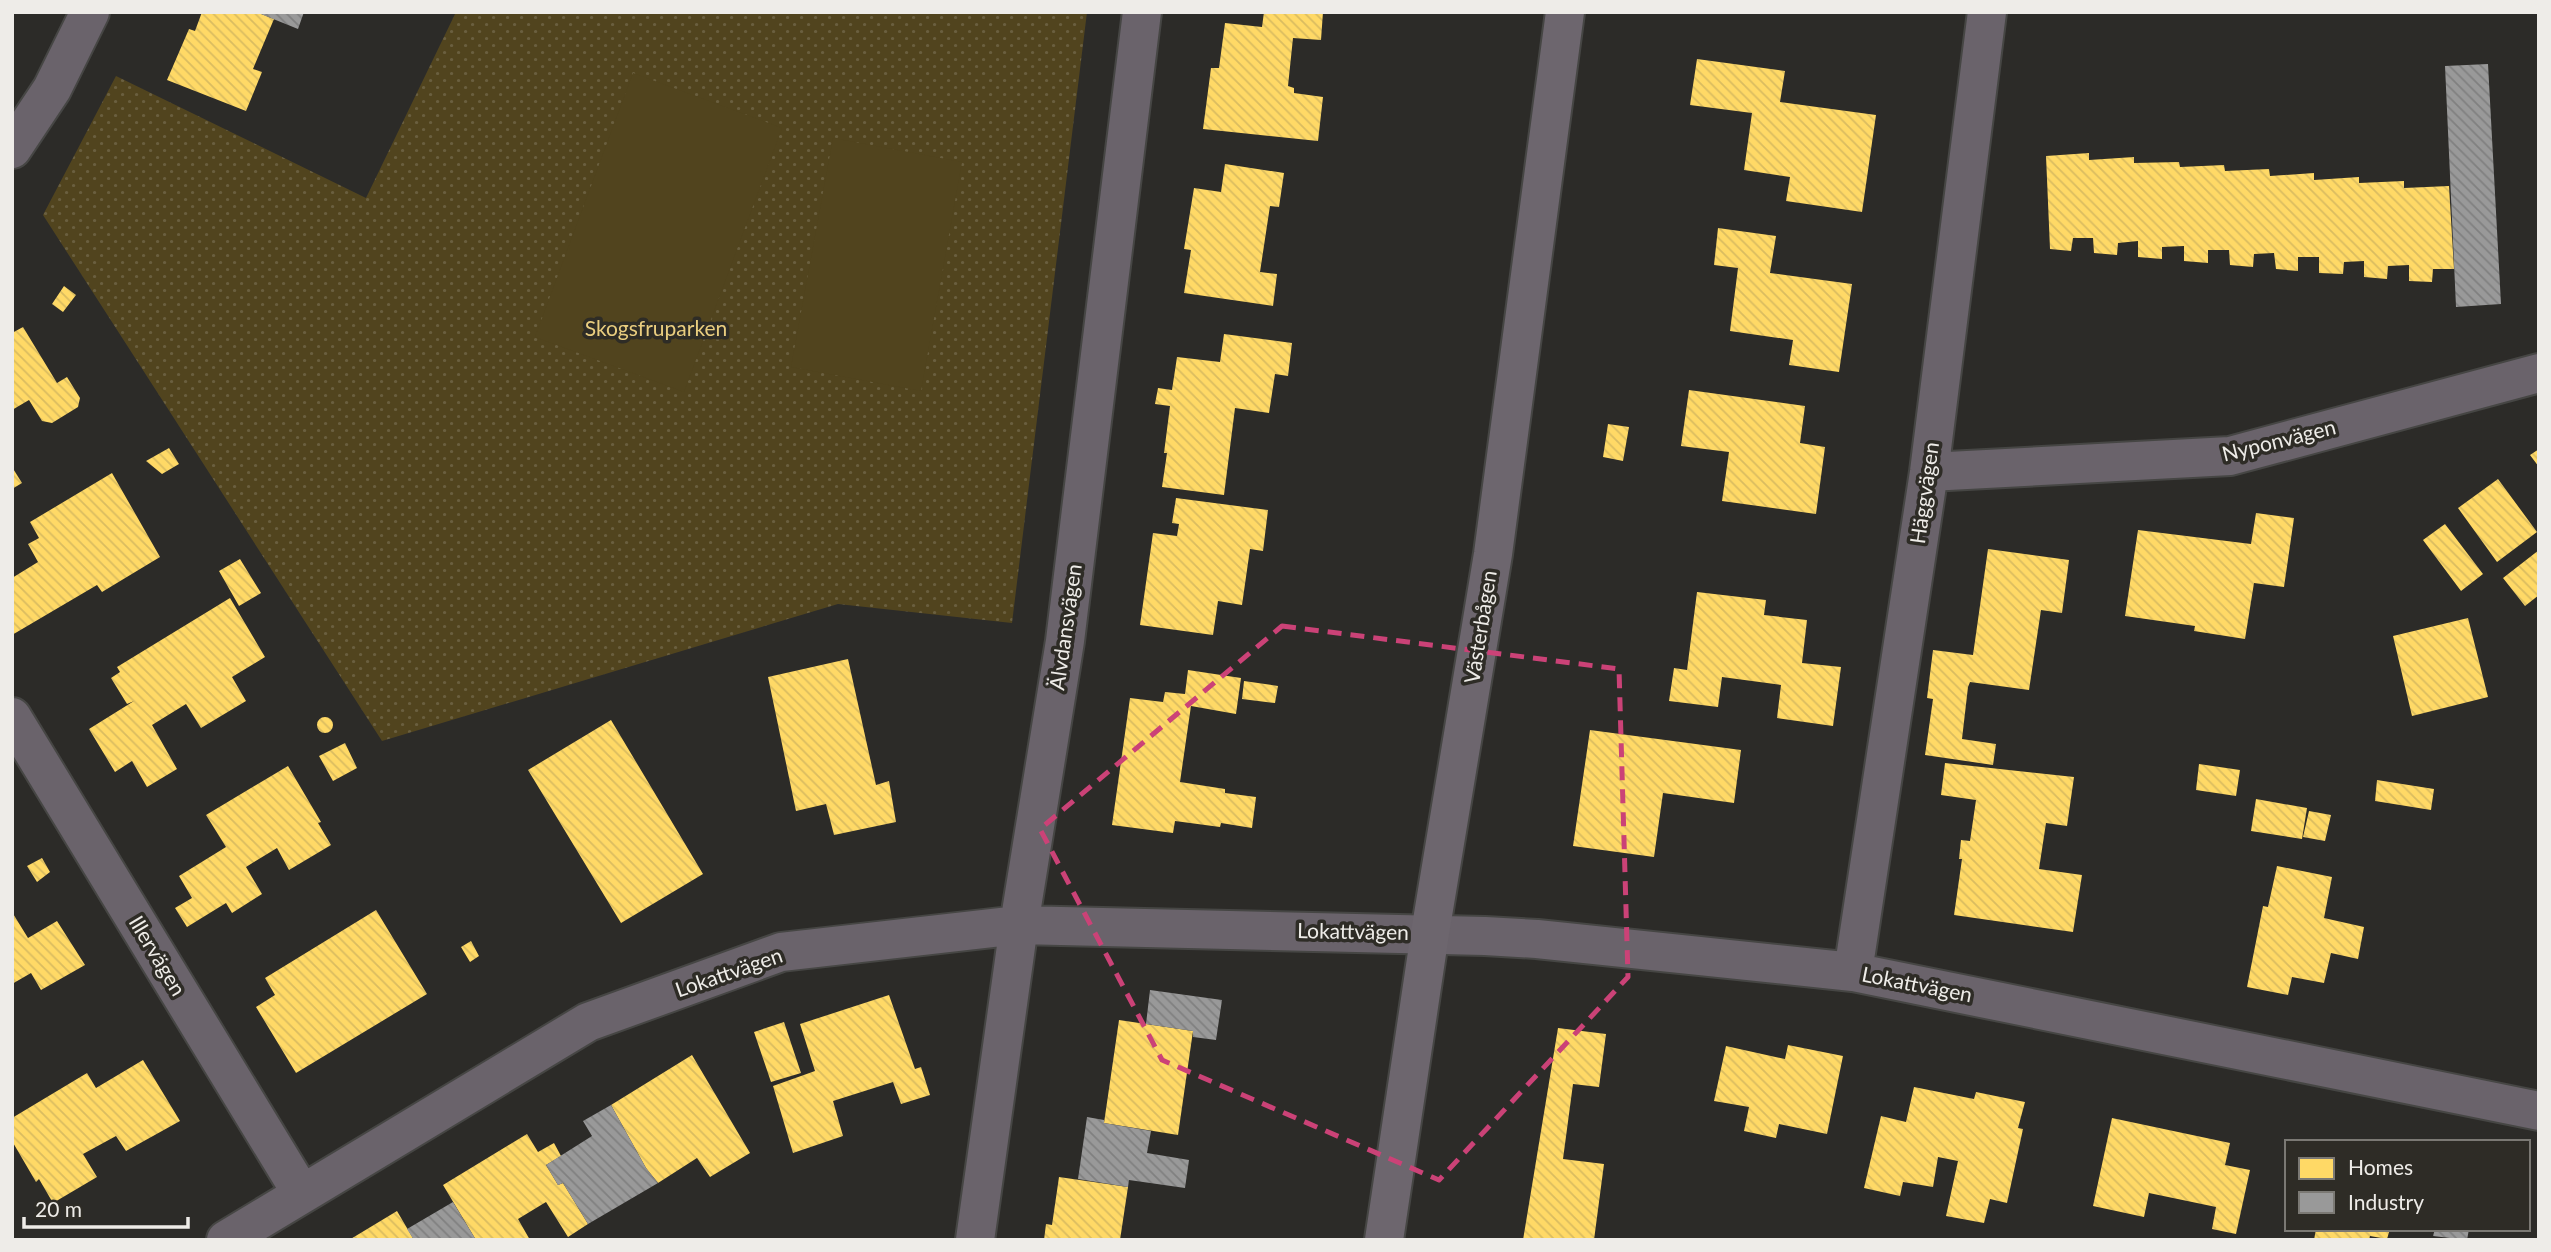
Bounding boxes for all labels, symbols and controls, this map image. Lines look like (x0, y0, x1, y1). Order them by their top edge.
park label: Skogsfruparken (585, 315, 727, 340)
street label: Nyponvägen (2219, 413, 2338, 466)
street label: Häggvägen (1904, 440, 1943, 545)
street label: Älvdansvägen (1043, 562, 1086, 691)
street label: Västerbågen (1458, 568, 1501, 685)
street label: Illervägen (125, 911, 192, 1000)
street label: Lokattvägen (1297, 917, 1409, 944)
street label: Lokattvägen (672, 942, 785, 1002)
street label: Lokattvägen (1860, 961, 1975, 1006)
legend (2285, 1140, 2530, 1231)
text: Homes (2348, 1154, 2413, 1179)
scale bar (24, 1186, 189, 1230)
text: Industry (2348, 1189, 2424, 1214)
text: 20 m (35, 1196, 82, 1221)

